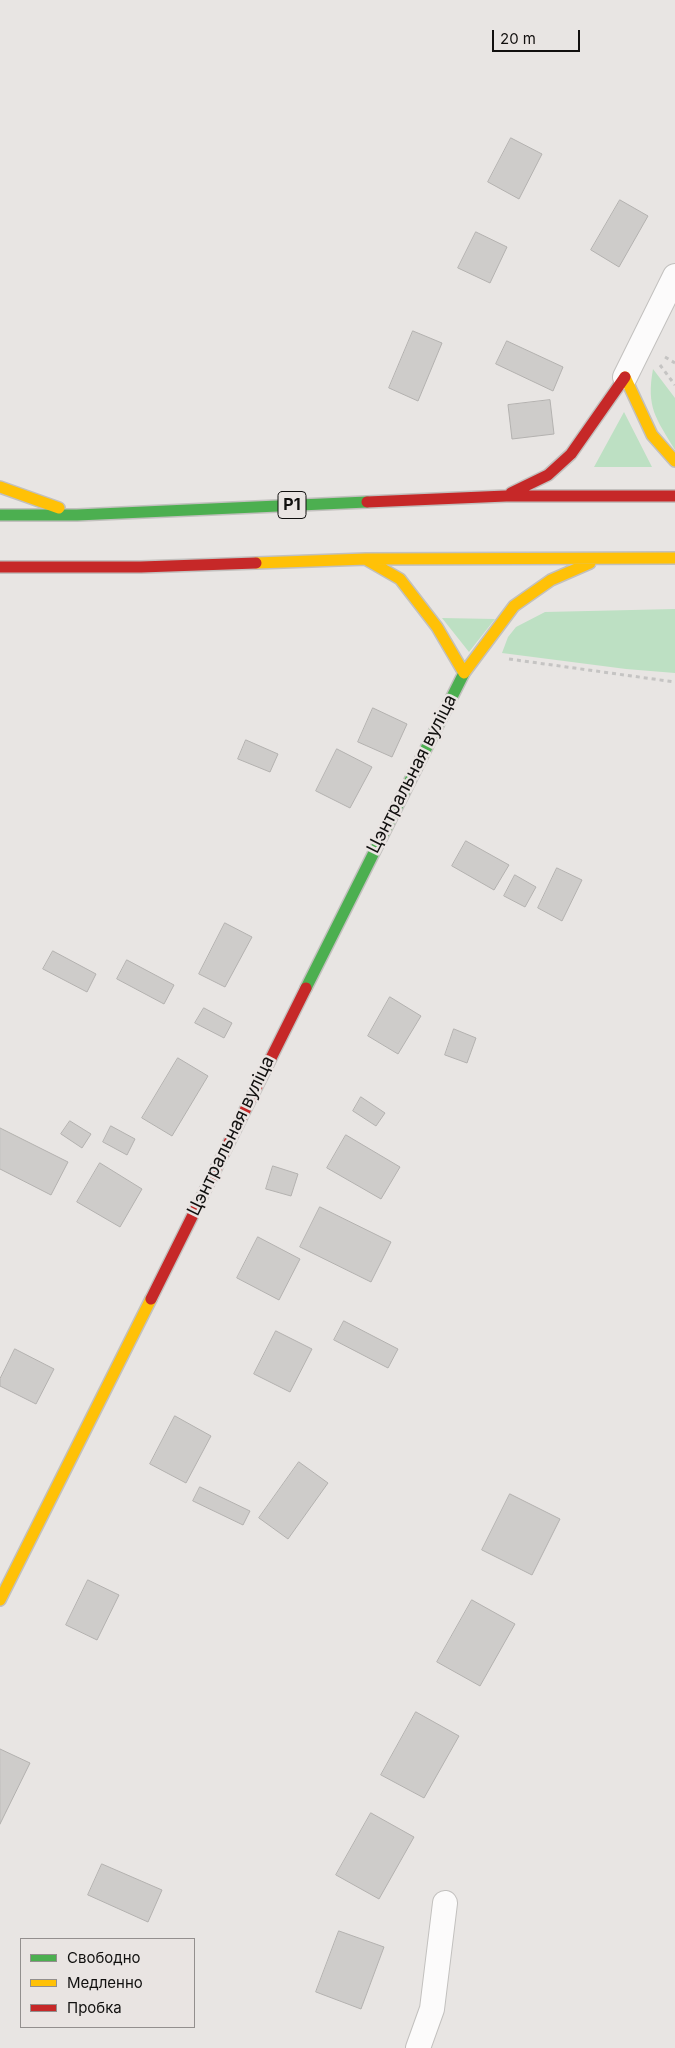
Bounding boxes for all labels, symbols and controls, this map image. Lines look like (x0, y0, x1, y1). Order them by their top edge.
scale bar (495, 20, 582, 52)
text: 20 m (500, 29, 536, 48)
road number: Р1 (278, 492, 306, 518)
street label: Цэнтральная вуліца (363, 691, 461, 857)
street label: Цэнтральная вуліца (183, 1053, 279, 1219)
legend (20, 1938, 195, 2028)
text: Свободно (67, 1948, 141, 1967)
text: Медленно (67, 1973, 143, 1992)
text: Пробка (67, 1998, 122, 2017)

